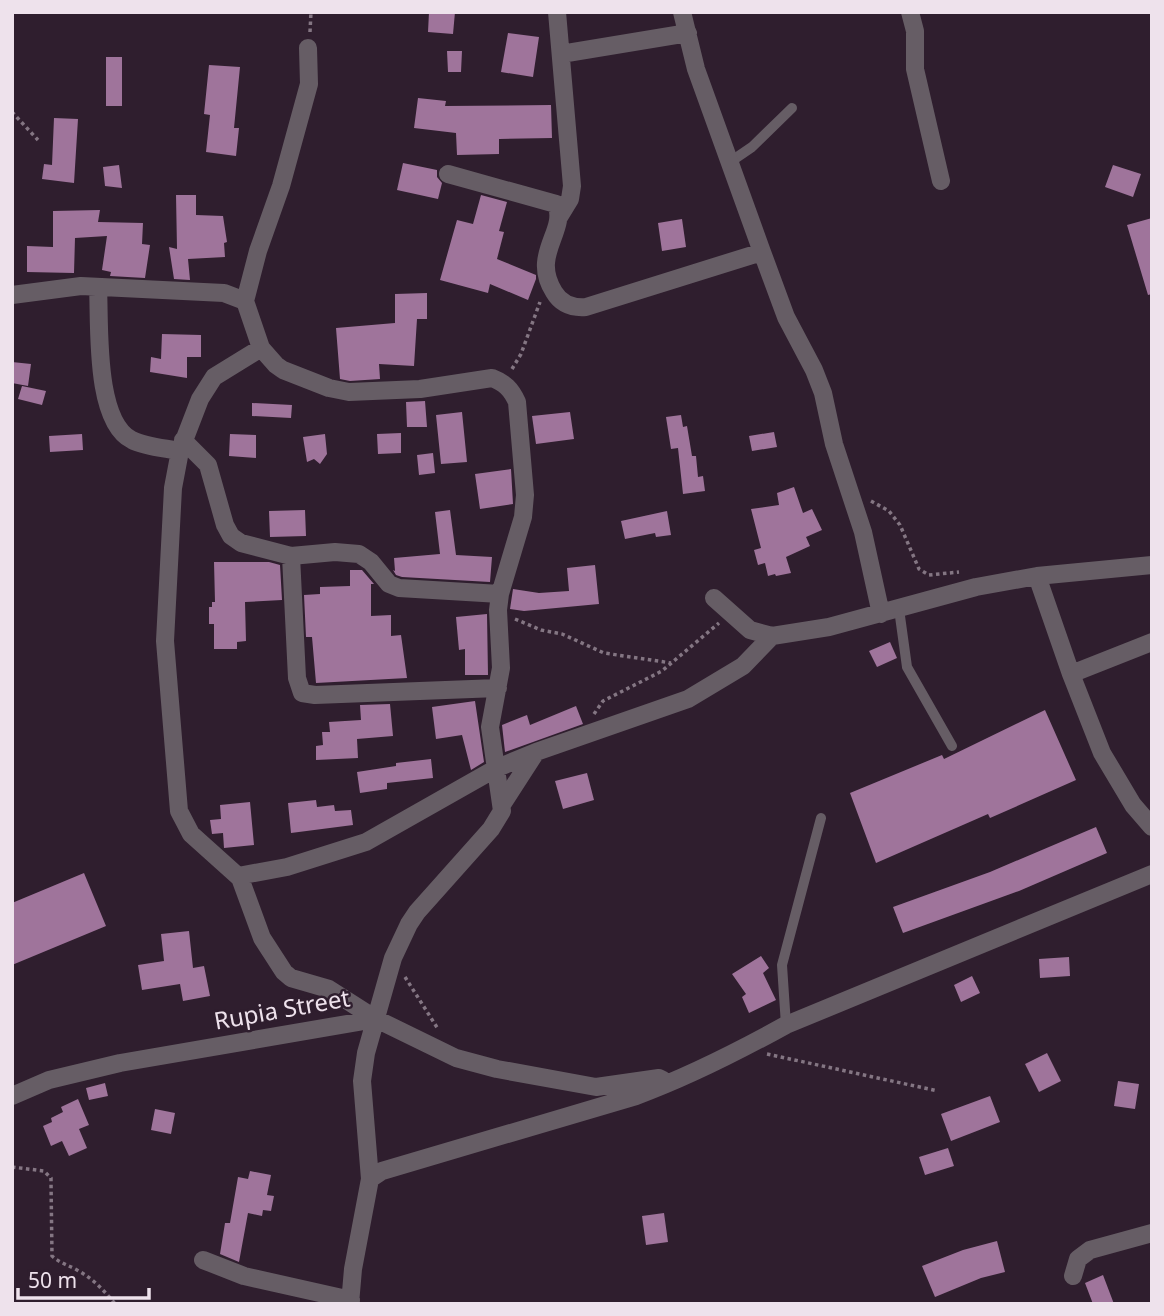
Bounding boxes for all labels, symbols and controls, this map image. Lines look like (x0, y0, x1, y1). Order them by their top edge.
street label: Rupia Street (211, 980, 353, 1037)
scale bar (18, 1256, 149, 1300)
text: 50 m (28, 1266, 77, 1294)

